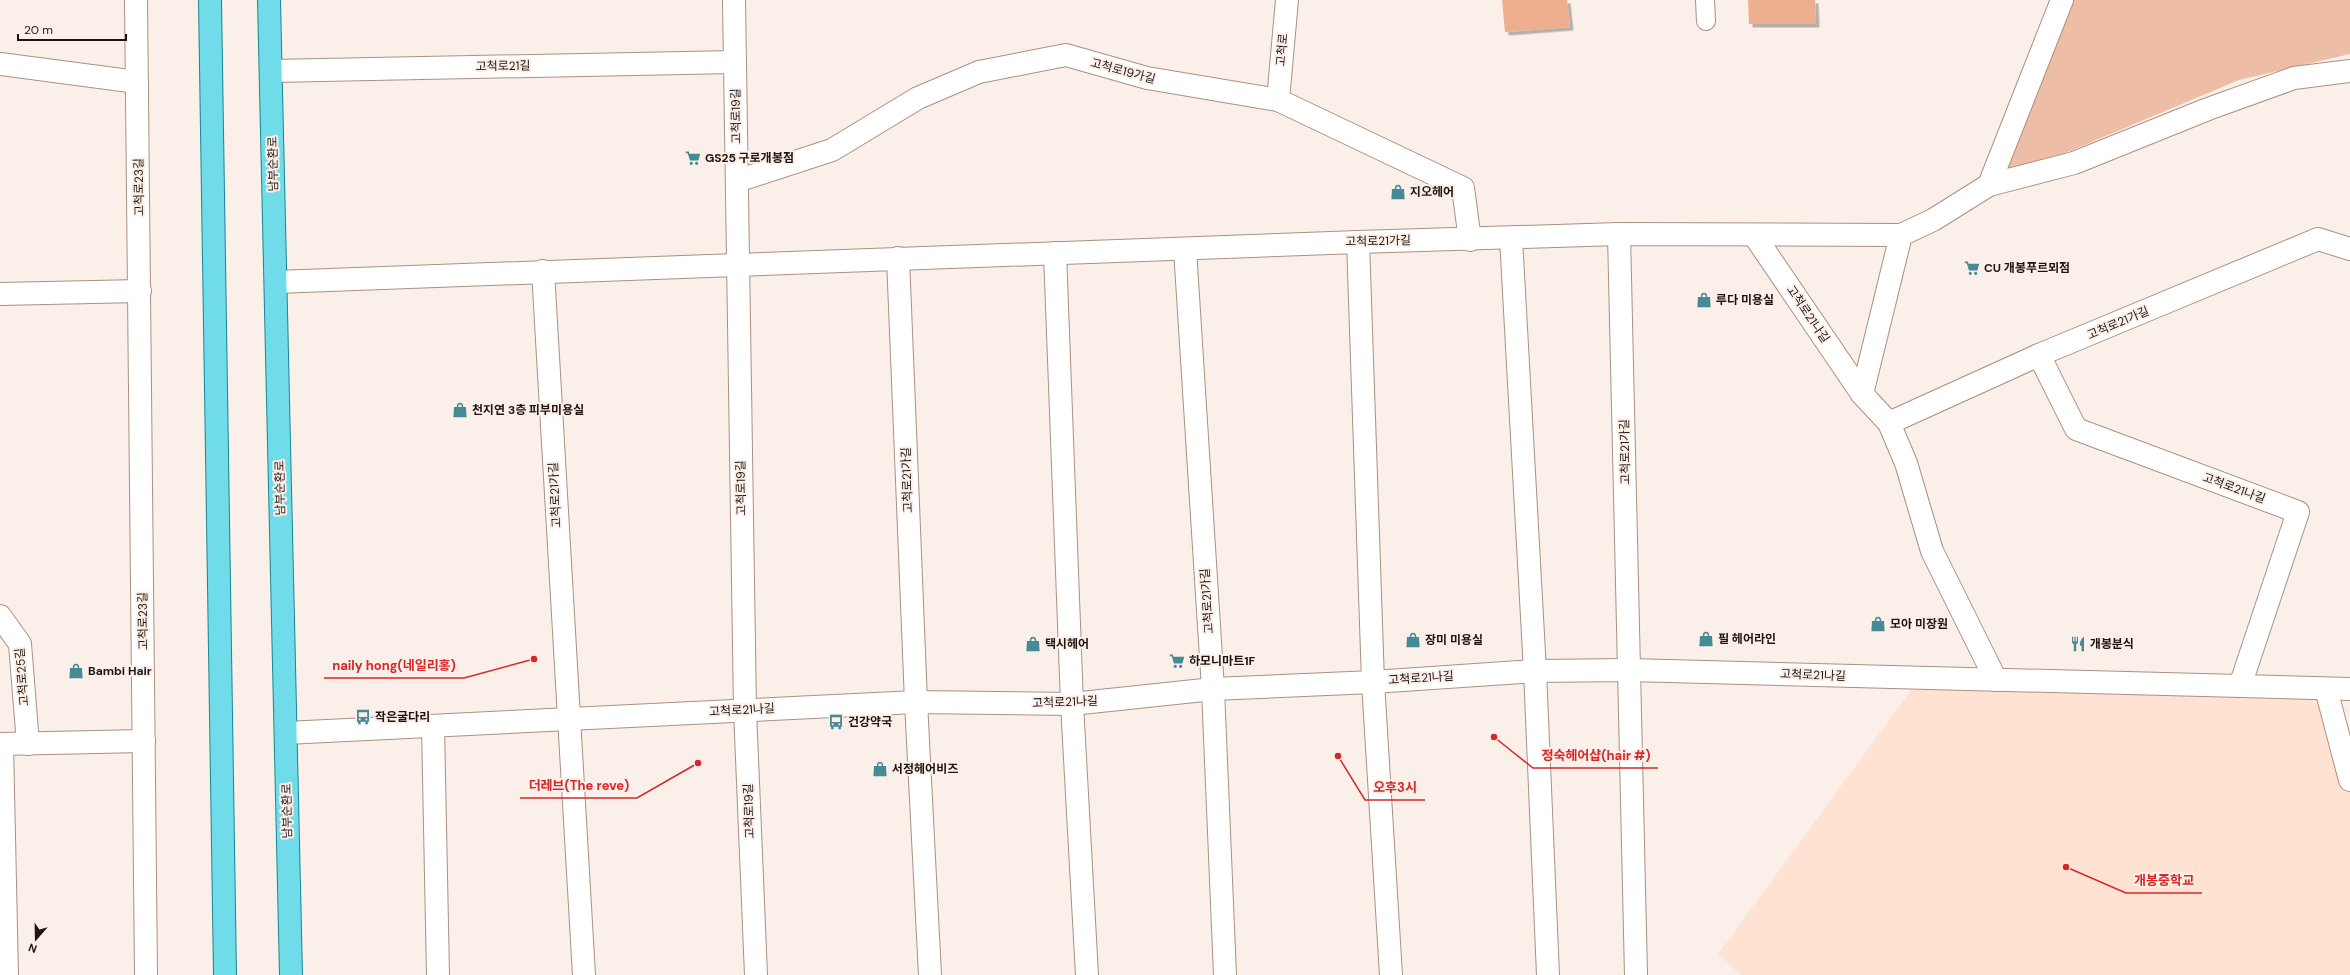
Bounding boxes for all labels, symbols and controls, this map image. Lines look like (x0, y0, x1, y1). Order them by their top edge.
scale bar (18, 16, 126, 42)
text: 20 m (24, 22, 53, 38)
street label: 고척로 (1273, 33, 1291, 67)
street label: 고척로19가길 (1089, 55, 1157, 87)
street label: 고척로21길 (475, 58, 531, 74)
street label: 고척로19길 (728, 88, 744, 144)
street label: 남부순환로 (265, 136, 281, 192)
supermarket icon: GS25 구로개봉점 (684, 149, 702, 167)
place label: GS25 구로개봉점 (705, 150, 794, 166)
street label: 고척로23길 (130, 158, 148, 216)
shop icon: 지오헤어 (1389, 183, 1407, 201)
place label: 지오헤어 (1410, 184, 1454, 200)
street label: 고척로21가길 (1345, 232, 1411, 250)
supermarket icon: CU 개봉푸르뫼점 (1963, 259, 1981, 277)
place label: CU 개봉푸르뫼점 (1984, 260, 2070, 276)
street label: 고척로21나길 (1783, 282, 1833, 346)
shop icon: 루다 미용실 (1695, 291, 1713, 309)
place label: 루다 미용실 (1716, 292, 1774, 308)
street label: 고척로21가길 (2085, 303, 2151, 343)
shop icon: 천지연 3층 피부미용실 (451, 401, 469, 419)
place label: 천지연 3층 피부미용실 (472, 402, 584, 418)
street label: 고척로21가길 (1616, 419, 1634, 485)
street label: 고척로21가길 (898, 447, 916, 513)
street label: 남부순환로 (272, 460, 288, 516)
street label: 고척로19길 (733, 460, 749, 516)
street label: 고척로21가길 (545, 462, 565, 528)
street label: 고척로21나길 (2200, 469, 2268, 507)
street label: 고척로21가길 (1197, 568, 1217, 634)
street label: 고척로23길 (134, 592, 152, 650)
shop icon: 모아 미장원 (1869, 615, 1887, 633)
place label: 모아 미장원 (1890, 616, 1948, 632)
shop icon: 필 헤어라인 (1697, 630, 1715, 648)
shop icon: 장미 미용실 (1404, 631, 1422, 649)
place label: 필 헤어라인 (1718, 631, 1776, 647)
place label: 장미 미용실 (1425, 632, 1483, 648)
shop icon: 택시헤어 (1024, 635, 1042, 653)
restaurant icon: 개봉분식 (2069, 635, 2087, 653)
place label: 택시헤어 (1045, 636, 1089, 652)
place label: 개봉분식 (2090, 636, 2134, 652)
street label: 고척로25길 (11, 647, 33, 707)
supermarket icon: 하모니마트1F (1168, 652, 1186, 670)
callout: naily hong(네일리홍) (324, 653, 464, 678)
place label: 하모니마트1F (1189, 653, 1256, 669)
text: naily hong(네일리홍) (332, 657, 456, 674)
shop icon: Bambi Hair (67, 662, 85, 680)
place label: Bambi Hair (88, 663, 152, 679)
street label: 고척로21나길 (1780, 666, 1846, 684)
street label: 고척로21나길 (1388, 668, 1454, 688)
street label: 고척로21나길 (1032, 693, 1098, 711)
street label: 고척로21나길 (709, 700, 775, 720)
bus stop icon: 작은굴다리 (354, 708, 372, 726)
place label: 작은굴다리 (375, 709, 430, 725)
bus stop icon: 건강약국 (827, 713, 845, 731)
place label: 건강약국 (848, 714, 892, 730)
callout: 정숙헤어샵(hair #) (1533, 743, 1658, 768)
text: 정숙헤어샵(hair #) (1541, 747, 1651, 764)
shop icon: 서정헤어비즈 (871, 760, 889, 778)
place label: 서정헤어비즈 (892, 761, 958, 777)
callout: 더레브(The reve) (520, 773, 637, 798)
callout: 오후3시 (1365, 775, 1425, 800)
text: 더레브(The reve) (529, 777, 629, 794)
text: 오후3시 (1373, 779, 1417, 796)
street label: 남부순환로 (279, 783, 295, 839)
street label: 고척로19길 (740, 783, 758, 839)
callout: 개봉중학교 (2126, 868, 2202, 893)
text: 개봉중학교 (2134, 872, 2194, 889)
north arrow (16, 919, 56, 959)
text: N (26, 940, 39, 956)

